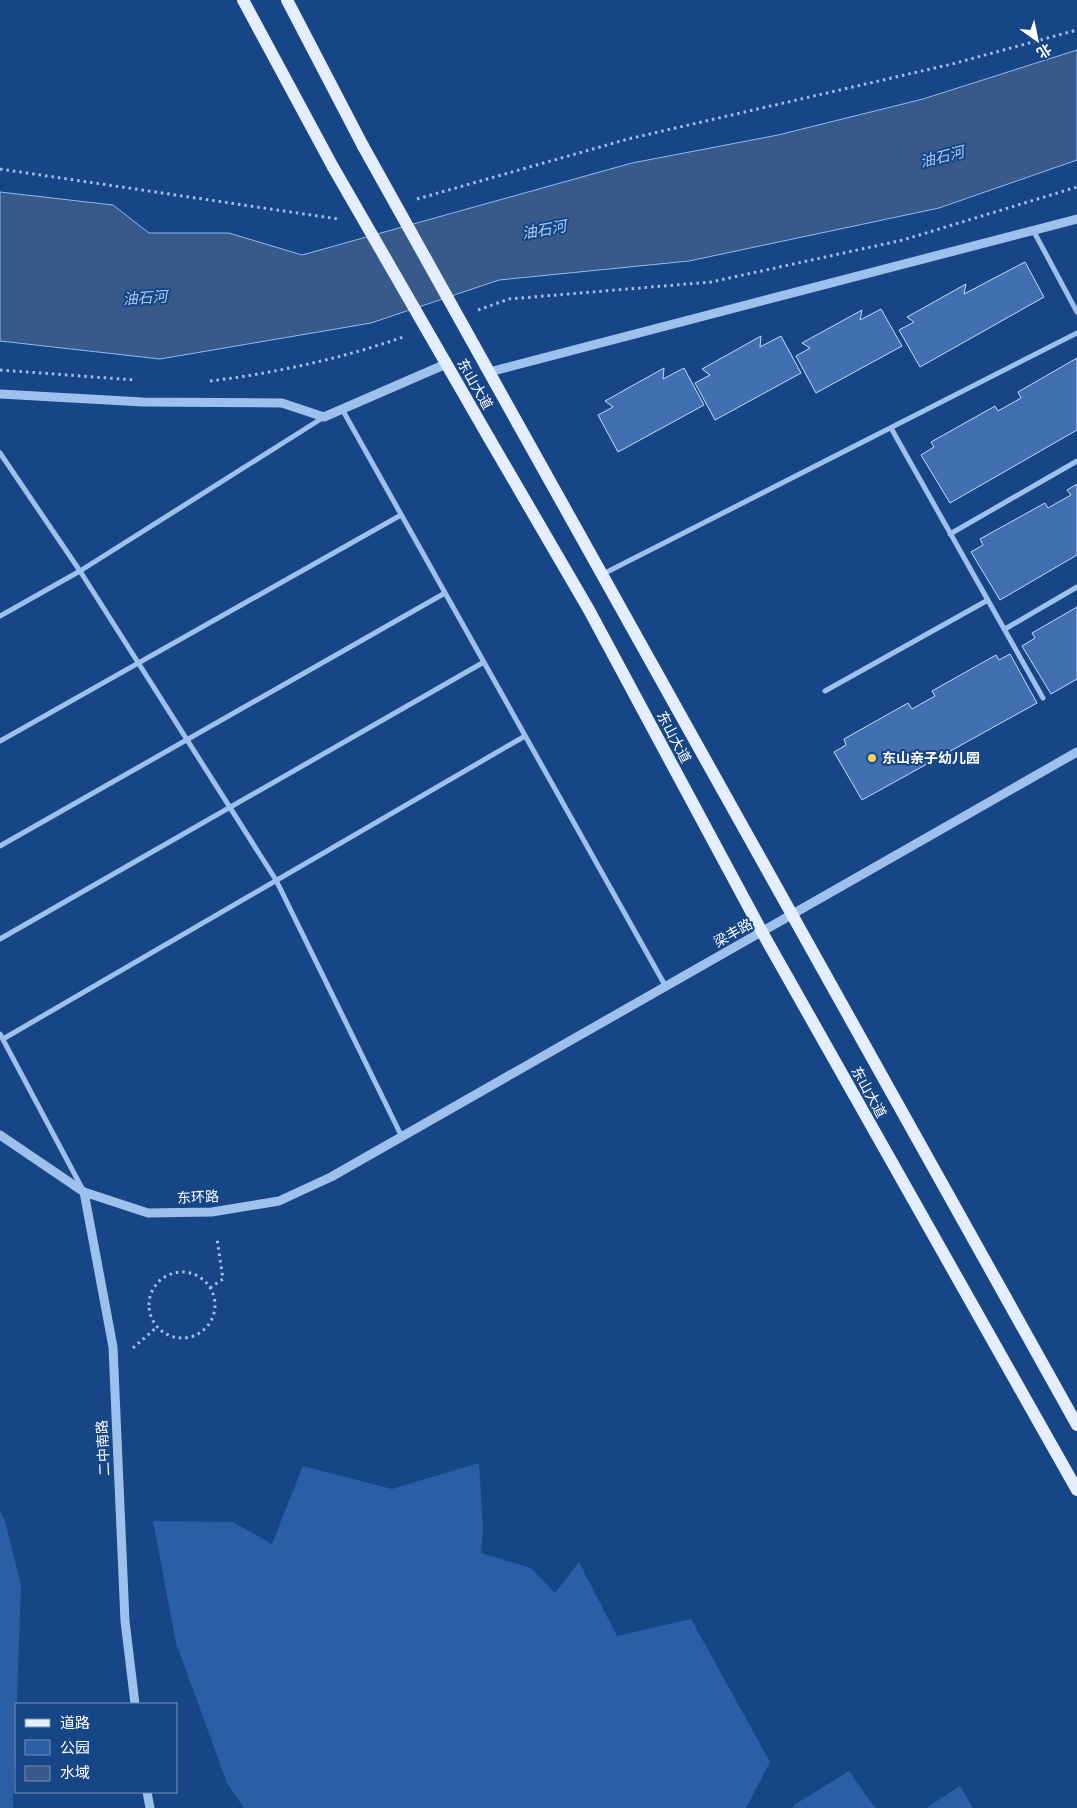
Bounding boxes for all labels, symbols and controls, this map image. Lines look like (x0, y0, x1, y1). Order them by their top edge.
north arrow (1012, 15, 1062, 65)
text: 北 (1033, 40, 1054, 61)
water label: 油石河 (918, 142, 969, 171)
water label: 油石河 (520, 217, 571, 243)
water label: 油石河 (122, 287, 171, 309)
street label: 东山大道 (453, 356, 496, 413)
street label: 东山大道 (653, 709, 694, 766)
place label: 东山亲子幼儿园 (882, 750, 980, 767)
marker: 东山亲子幼儿园 (866, 752, 878, 764)
street label: 梁丰路 (711, 916, 756, 951)
street label: 东山大道 (848, 1064, 890, 1121)
street label: 东环路 (177, 1188, 219, 1207)
street label: 二中南路 (94, 1420, 113, 1476)
legend (15, 1703, 178, 1793)
text: 道路 (60, 1714, 90, 1732)
text: 公园 (60, 1739, 90, 1757)
text: 水域 (60, 1764, 90, 1782)

